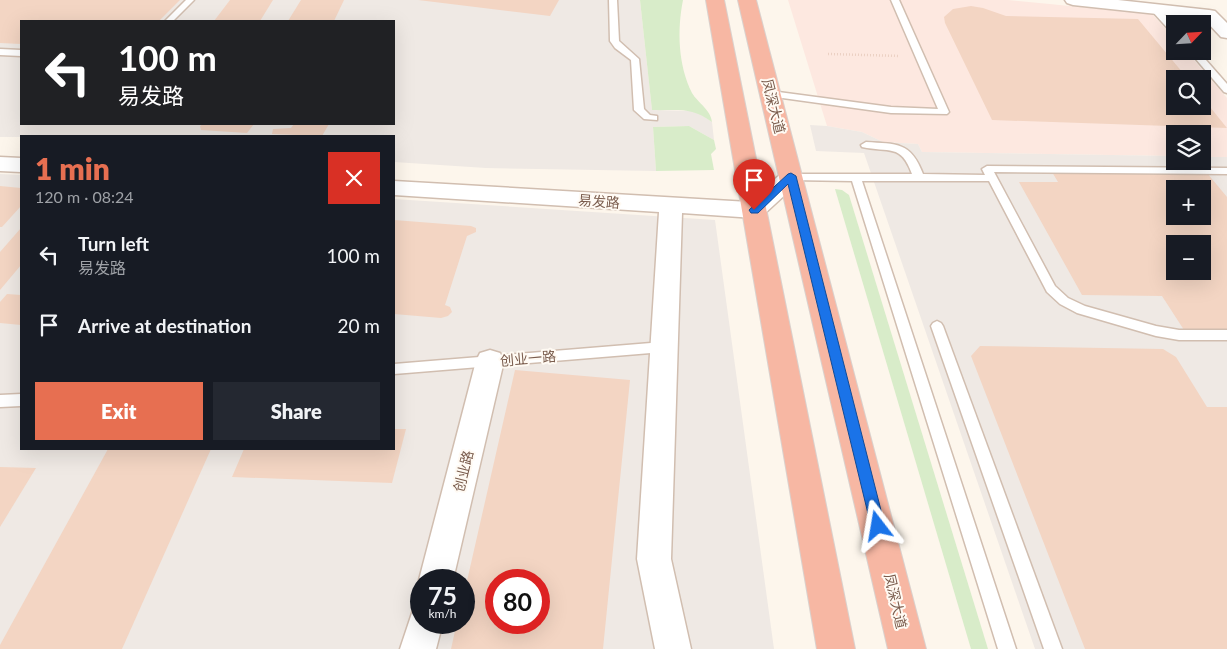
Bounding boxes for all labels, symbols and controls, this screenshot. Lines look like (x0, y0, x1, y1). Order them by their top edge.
north arrow (1166, 15, 1211, 60)
map controls (1166, 15, 1211, 280)
text: 100 m (118, 36, 217, 78)
icon: left (35, 40, 100, 105)
button: search (1166, 70, 1211, 115)
street label: 凤深大道 (759, 77, 789, 135)
text: 易发路 (118, 82, 184, 109)
button: layers (1166, 125, 1211, 170)
text: 1 min (35, 150, 110, 186)
button: close (328, 152, 380, 204)
pin (733, 159, 775, 210)
icon: arrive (740, 166, 768, 194)
button: + (1166, 180, 1211, 225)
text: 120 m · 08:24 (35, 187, 134, 206)
street label: 易发路 (577, 191, 621, 211)
text: Turn left (78, 232, 149, 255)
button: − (1166, 235, 1211, 280)
icon: left (35, 241, 63, 269)
text: 100 m (326, 244, 380, 267)
text: 易发路 (78, 258, 126, 277)
icon: arrive (35, 311, 63, 339)
text: Arrive at destination (78, 314, 251, 337)
text: 20 m (337, 314, 380, 337)
street label: 创业一路 (499, 347, 557, 369)
button: Exit (35, 382, 203, 440)
button: Share (213, 382, 380, 440)
street label: 创业路 (450, 449, 476, 493)
position arrow (851, 499, 903, 551)
speed limit sign: 80 (485, 569, 550, 634)
street label: 凤深大道 (881, 572, 911, 630)
text: 75 (428, 580, 457, 610)
text: km/h (428, 606, 457, 621)

